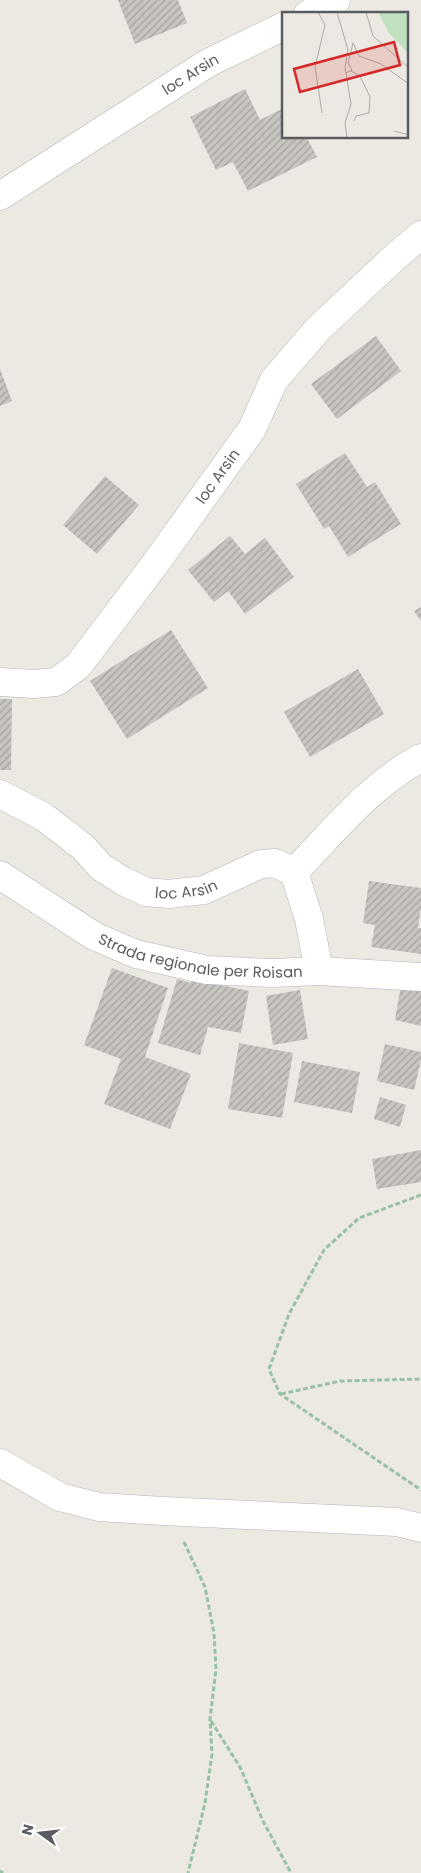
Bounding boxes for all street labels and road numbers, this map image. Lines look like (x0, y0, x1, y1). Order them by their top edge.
street label: loc Arsin (158, 48, 222, 100)
street label: loc Arsin (191, 444, 245, 508)
street label: loc Arsin (154, 874, 221, 904)
street label: Strada regionale per Roisan (95, 928, 303, 983)

